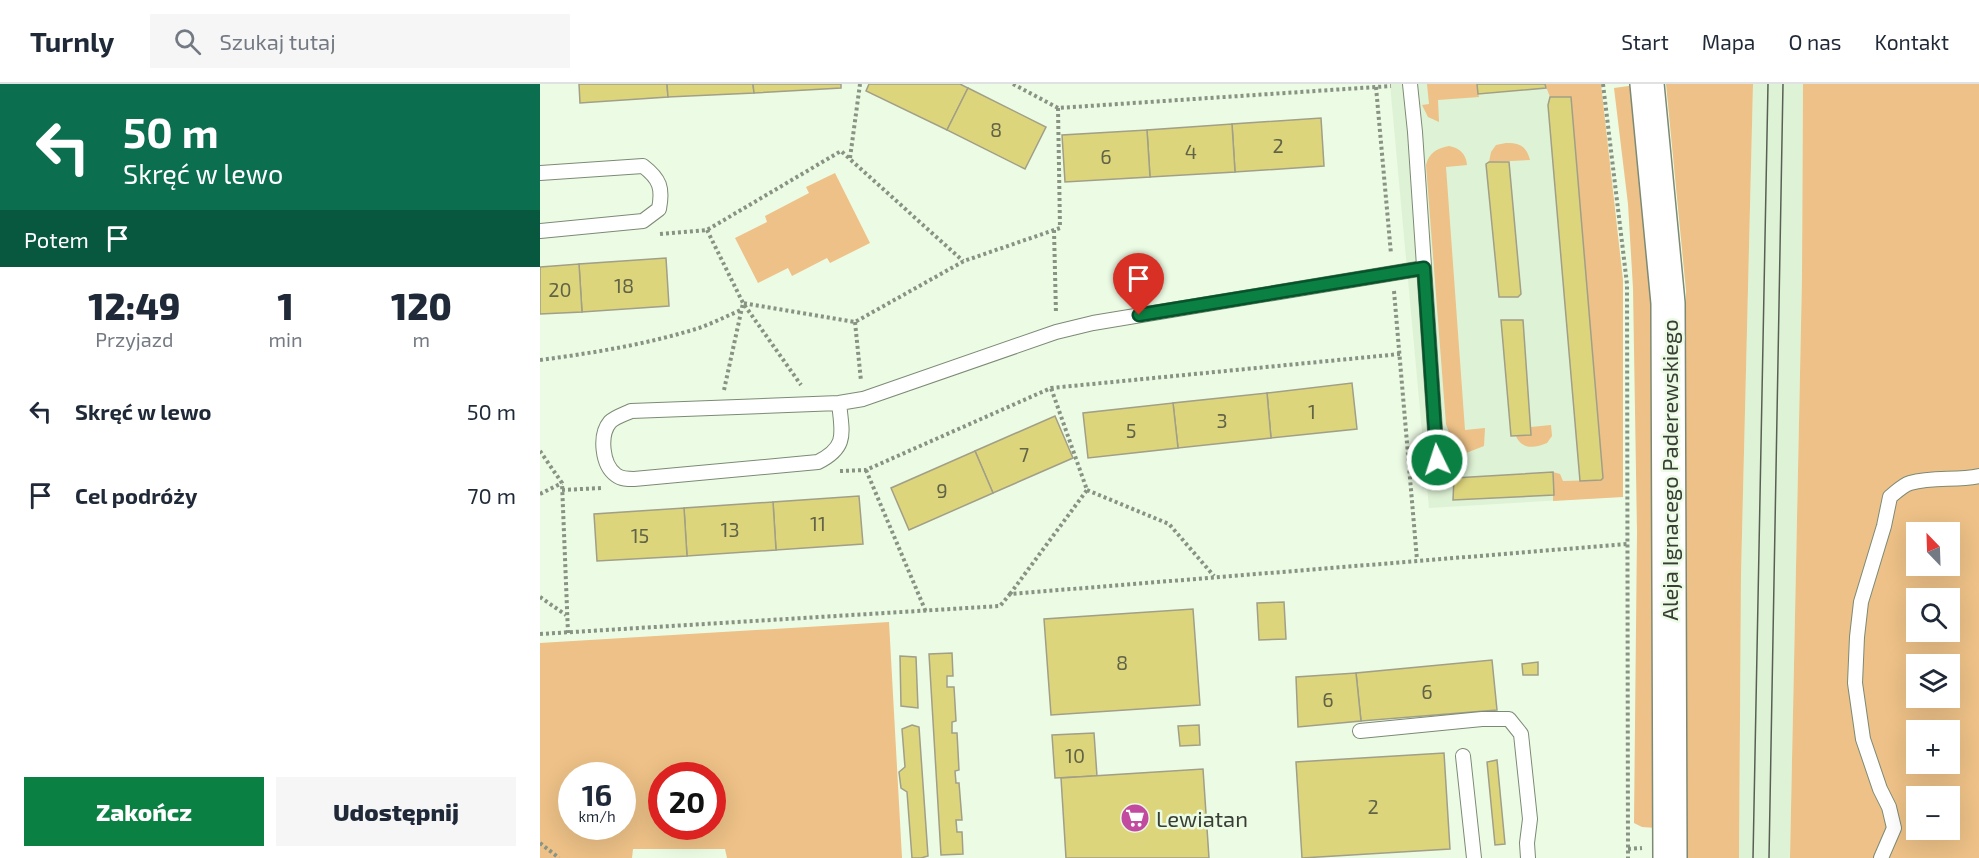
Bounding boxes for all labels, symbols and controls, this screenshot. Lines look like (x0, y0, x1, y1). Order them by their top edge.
search box (150, 14, 570, 68)
text: Turnly (30, 24, 114, 58)
icon: search (171, 25, 204, 58)
text: Szukaj tutaj (219, 28, 336, 54)
text: Start (1621, 29, 1669, 54)
text: Mapa (1702, 29, 1755, 54)
text: O nas (1788, 29, 1842, 54)
text: Kontakt (1875, 29, 1949, 54)
text: 50 m (123, 106, 219, 156)
icon: left (24, 108, 102, 186)
house number: 8 (990, 117, 1002, 141)
house number: 2 (1272, 133, 1284, 157)
house number: 4 (1185, 139, 1197, 163)
house number: 6 (1100, 144, 1112, 168)
text: Skręć w lewo (123, 157, 283, 189)
icon: arrive (101, 222, 134, 255)
text: Potem (24, 226, 89, 252)
pin (1113, 253, 1164, 315)
icon: arrive (1122, 262, 1155, 295)
house number: 18 (614, 273, 634, 297)
house number: 20 (548, 277, 572, 301)
text: 12:49 (88, 284, 180, 327)
text: 1 (278, 284, 294, 327)
text: 120 (391, 284, 452, 327)
street label: Aleja Ignacego Paderewskiego (1656, 319, 1683, 621)
text: Przyjazd (95, 327, 173, 351)
text: min (269, 327, 303, 351)
text: m (413, 327, 430, 351)
icon: left (24, 395, 57, 428)
text: Skręć w lewo (75, 398, 212, 424)
text: 50 m (467, 398, 516, 424)
house number: 1 (1308, 399, 1316, 423)
house number: 3 (1216, 408, 1228, 432)
house number: 5 (1126, 418, 1136, 442)
position arrow (1405, 428, 1469, 492)
house number: 7 (1019, 442, 1029, 466)
house number: 9 (936, 478, 948, 502)
icon: arrive (24, 479, 57, 512)
text: Cel podróży (75, 482, 197, 508)
text: 70 m (467, 482, 516, 508)
house number: 11 (810, 511, 826, 535)
house number: 13 (720, 517, 740, 541)
north arrow (1906, 522, 1960, 576)
map controls (1906, 522, 1960, 840)
house number: 15 (631, 523, 649, 547)
button: search (1906, 588, 1960, 642)
house number: 8 (1116, 650, 1128, 674)
button: layers (1906, 654, 1960, 708)
house number: 6 (1421, 679, 1433, 703)
house number: 6 (1322, 687, 1334, 711)
button: + (1906, 720, 1960, 774)
house number: 10 (1065, 743, 1085, 767)
speed limit sign: 20 (648, 762, 726, 840)
text: 16 (582, 776, 612, 812)
button: Zakończ (24, 777, 264, 846)
button: Udostępnij (276, 777, 516, 846)
button: − (1906, 786, 1960, 840)
house number: 2 (1367, 794, 1379, 818)
supermarket icon: Lewiatan (1119, 802, 1151, 834)
place label: Lewiatan (1156, 805, 1248, 831)
text: km/h (578, 807, 616, 825)

